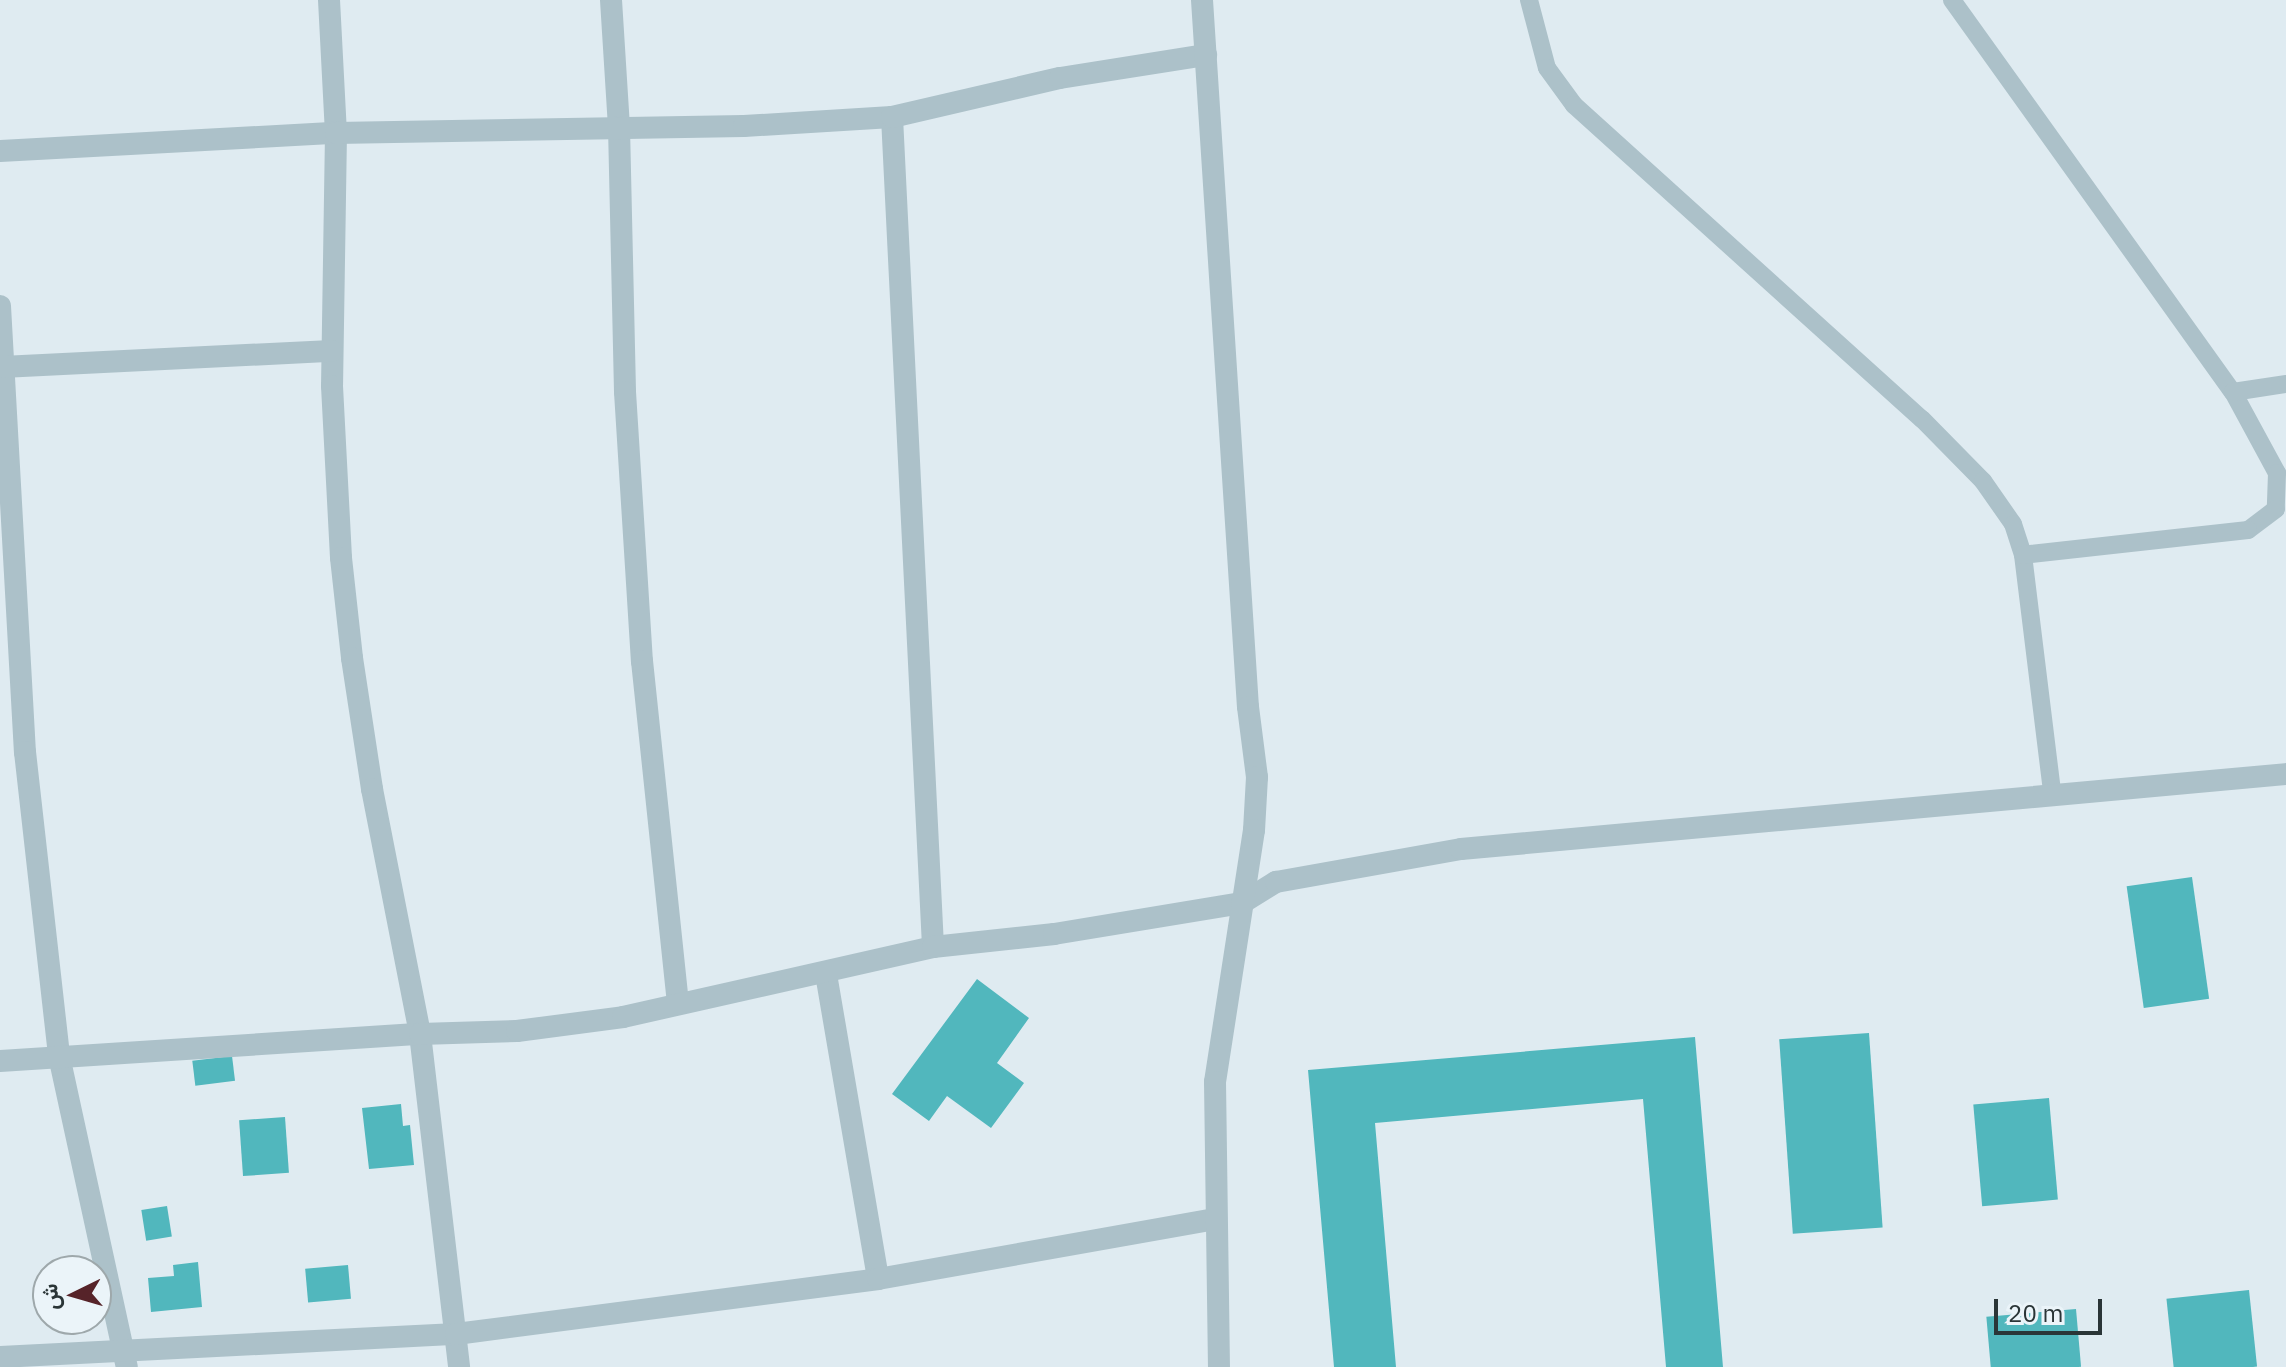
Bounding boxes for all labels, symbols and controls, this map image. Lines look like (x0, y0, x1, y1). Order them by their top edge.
north arrow (32, 1255, 112, 1335)
text: ش (34, 1283, 65, 1311)
scale bar (1998, 1283, 2106, 1333)
text: 20 m (2008, 1297, 2063, 1329)

